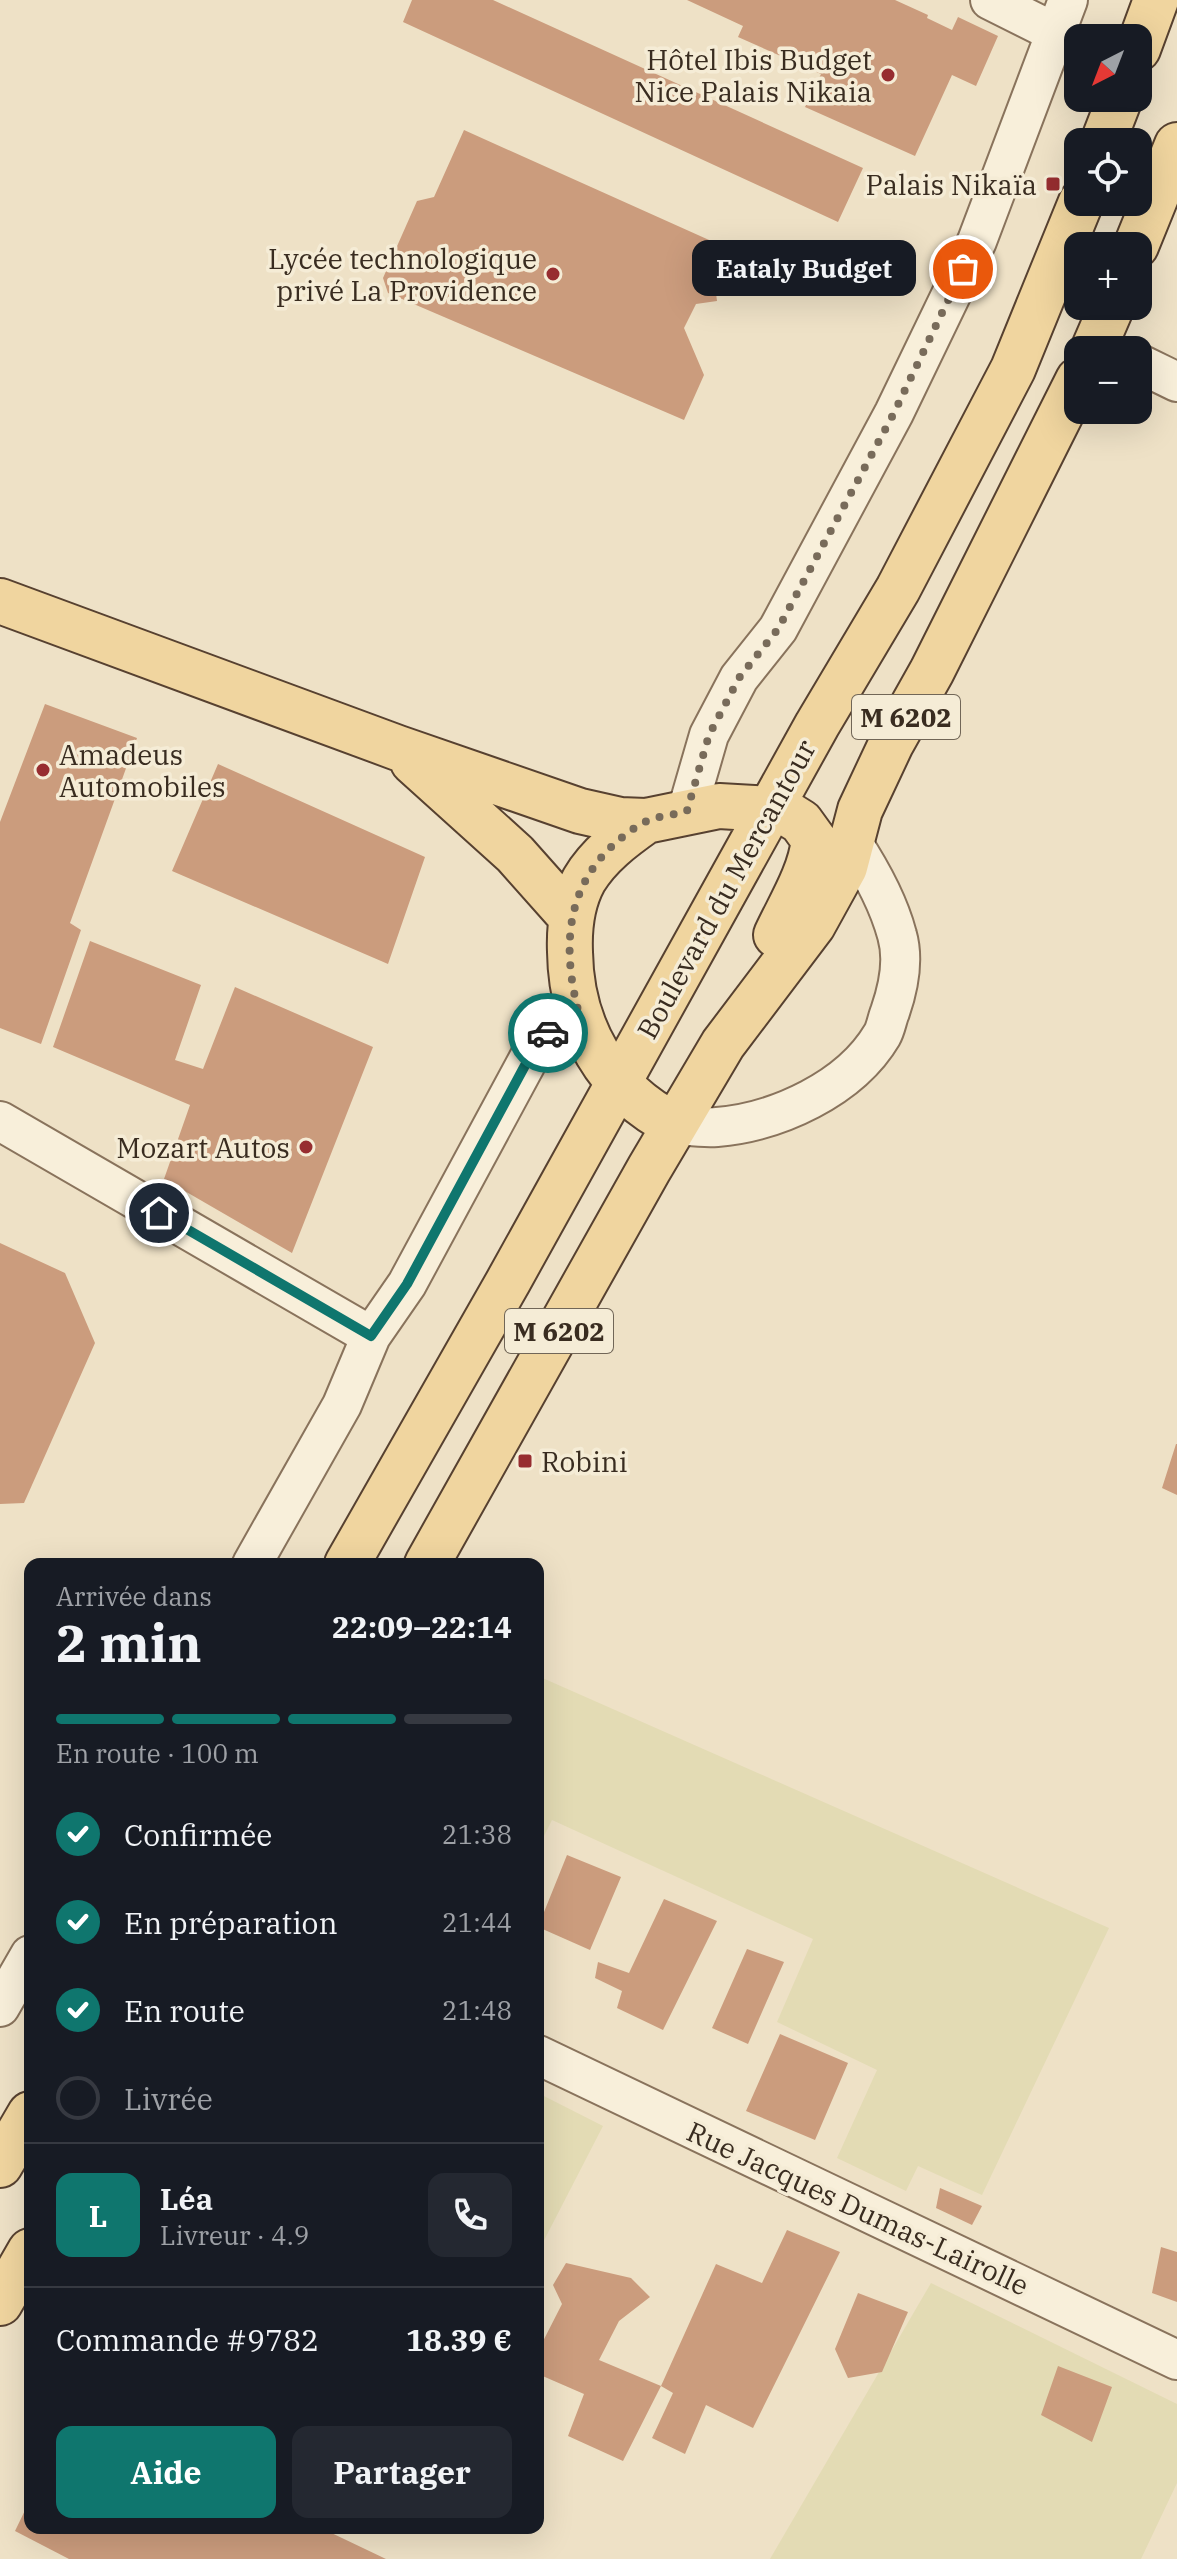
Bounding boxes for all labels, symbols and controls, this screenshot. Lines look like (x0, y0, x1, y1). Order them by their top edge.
north arrow (1064, 24, 1152, 112)
map controls (1064, 24, 1152, 424)
place label: Hôtel Ibis Budget Nice Palais Nikaia (634, 41, 872, 110)
marker: Hôtel Ibis Budget Nice Palais Nikaia (879, 66, 897, 84)
button: locate (1064, 128, 1152, 216)
place label: Palais Nikaïa (866, 166, 1037, 203)
marker: Palais Nikaïa (1044, 175, 1062, 193)
button: + (1064, 232, 1152, 320)
pin (929, 235, 997, 303)
place label: Lycée technologique privé La Providence (268, 240, 537, 309)
callout: Eataly Budget (691, 241, 915, 297)
icon: bag (941, 247, 985, 291)
text: Eataly Budget (716, 251, 892, 285)
marker: Lycée technologique privé La Providence (544, 265, 562, 283)
button: − (1064, 336, 1152, 424)
road number: M 6202 (852, 695, 960, 739)
street label: Boulevard du Mercantour (628, 732, 824, 1045)
place label: Amadeus Automobiles (59, 736, 226, 805)
marker: Amadeus Automobiles (34, 761, 52, 779)
courier (508, 993, 588, 1073)
icon: car (526, 1011, 570, 1055)
place label: Mozart Autos (116, 1129, 290, 1166)
marker: Mozart Autos (297, 1138, 315, 1156)
pin (125, 1179, 193, 1247)
icon: home (137, 1191, 181, 1235)
road number: M 6202 (505, 1309, 613, 1353)
place label: Robini (541, 1443, 627, 1480)
marker: Robini (516, 1452, 534, 1470)
text: Arrivée dans (56, 1579, 212, 1613)
text: 22:09–22:14 (332, 1607, 512, 1646)
text: 2 min (56, 1609, 202, 1676)
text: En route · 100 m (56, 1736, 259, 1770)
icon: check (56, 1812, 100, 1856)
text: Confirmée (124, 1815, 272, 1854)
text: 21:38 (442, 1817, 512, 1851)
icon: check (56, 1900, 100, 1944)
text: En préparation (124, 1903, 338, 1942)
text: 21:44 (442, 1905, 512, 1939)
icon: check (56, 1988, 100, 2032)
text: En route (124, 1991, 245, 2030)
text: 21:48 (442, 1993, 512, 2027)
text: Livrée (124, 2079, 213, 2118)
street label: Rue Jacques Dumas-Lairolle (681, 2112, 1035, 2304)
button: phone (428, 2173, 512, 2257)
text: Léa (160, 2179, 213, 2218)
text: L (89, 2196, 107, 2235)
text: Livreur · 4.9 (160, 2218, 309, 2252)
text: Commande #9782 (56, 2320, 319, 2359)
text: 18.39 € (406, 2320, 512, 2359)
button: Aide (56, 2426, 276, 2518)
button: Partager (292, 2426, 512, 2518)

